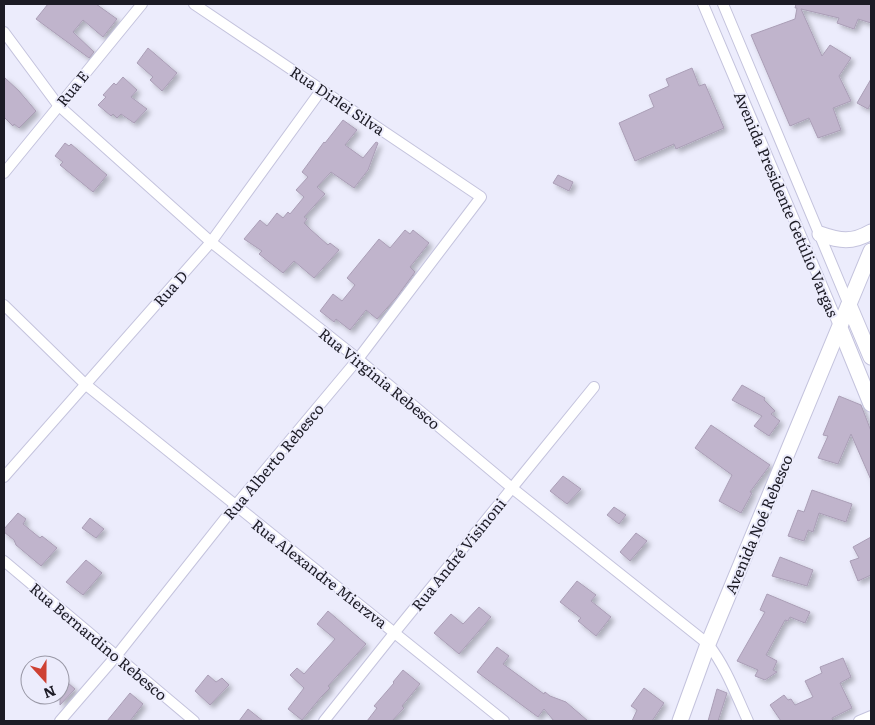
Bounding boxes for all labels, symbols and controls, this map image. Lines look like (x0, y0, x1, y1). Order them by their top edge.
street label: Rua Dirlei Silva (286, 60, 391, 141)
street label: Rua E (50, 65, 94, 111)
street label: Avenida Presidente Getúlio Vargas (729, 88, 845, 321)
street label: Rua D (147, 265, 193, 311)
street label: Rua Virginia Rebesco (314, 322, 446, 434)
street label: Rua Alberto Rebesco (217, 398, 329, 524)
street label: Avenida Noé Rebesco (718, 450, 798, 597)
street label: Rua André Visinoni (405, 493, 511, 615)
street label: Rua Alexandre Mierzva (247, 513, 393, 634)
street label: Rua Bernardino Rebesco (25, 576, 173, 706)
north arrow (20, 655, 70, 705)
text: N (41, 682, 59, 705)

